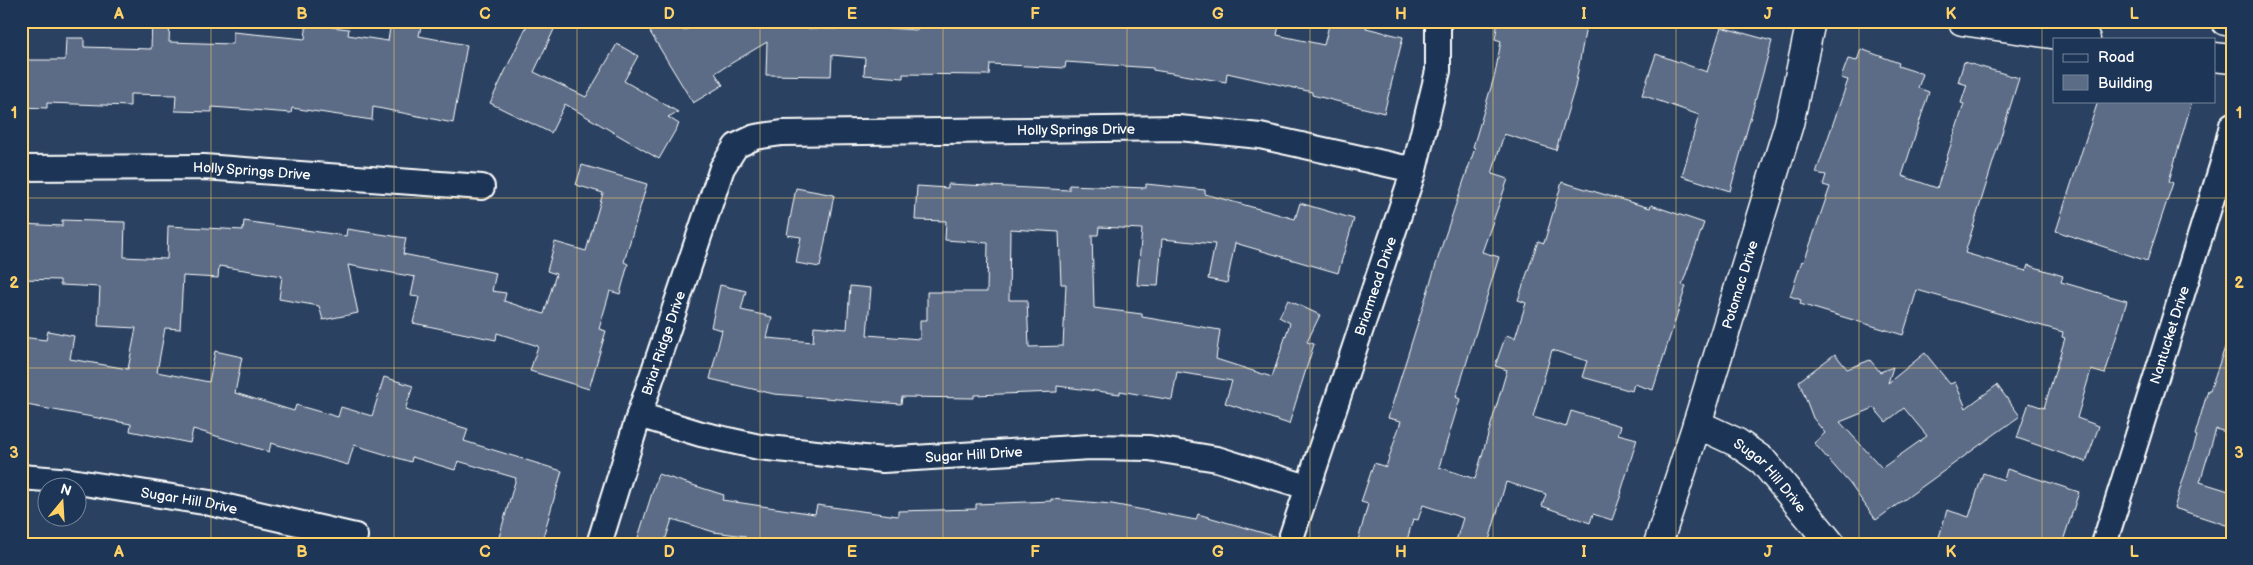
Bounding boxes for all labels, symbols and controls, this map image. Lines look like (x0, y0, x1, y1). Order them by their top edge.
text: A (113, 5, 124, 24)
text: B (296, 5, 308, 24)
text: C (479, 5, 491, 24)
text: D (663, 5, 675, 24)
text: E (847, 5, 857, 24)
text: F (1030, 5, 1040, 24)
text: G (1212, 5, 1224, 24)
text: H (1395, 5, 1407, 24)
text: I (1581, 5, 1587, 24)
text: J (1764, 5, 1773, 24)
text: K (1946, 5, 1957, 24)
text: L (2129, 5, 2139, 24)
legend (2053, 38, 2216, 102)
text: Road (2098, 48, 2134, 67)
text: Building (2098, 74, 2153, 93)
text: 1 (11, 104, 17, 123)
text: 1 (2236, 104, 2242, 123)
street label: Holly Springs Drive (1017, 121, 1135, 139)
street label: Holly Springs Drive (193, 159, 311, 184)
street label: Briarmead Drive (1351, 234, 1400, 338)
street label: Potomac Drive (1719, 238, 1762, 331)
text: 2 (9, 274, 19, 293)
text: 2 (2234, 274, 2244, 293)
street label: Nantucket Drive (2146, 284, 2193, 386)
street label: Briar Ridge Drive (638, 289, 689, 398)
street label: Sugar Hill Drive (1730, 435, 1810, 516)
street label: Sugar Hill Drive (925, 443, 1023, 466)
text: 3 (9, 444, 19, 463)
text: 3 (2234, 444, 2244, 463)
north arrow (38, 478, 88, 528)
text: N (58, 480, 73, 500)
street label: Sugar Hill Drive (140, 484, 239, 518)
text: A (113, 543, 124, 562)
text: B (296, 543, 308, 562)
text: C (479, 543, 491, 562)
text: D (663, 543, 675, 562)
text: E (847, 543, 857, 562)
text: F (1030, 543, 1040, 562)
text: G (1212, 543, 1224, 562)
text: H (1395, 543, 1407, 562)
text: I (1581, 543, 1587, 562)
text: J (1764, 543, 1773, 562)
text: K (1946, 543, 1957, 562)
text: L (2129, 543, 2139, 562)

